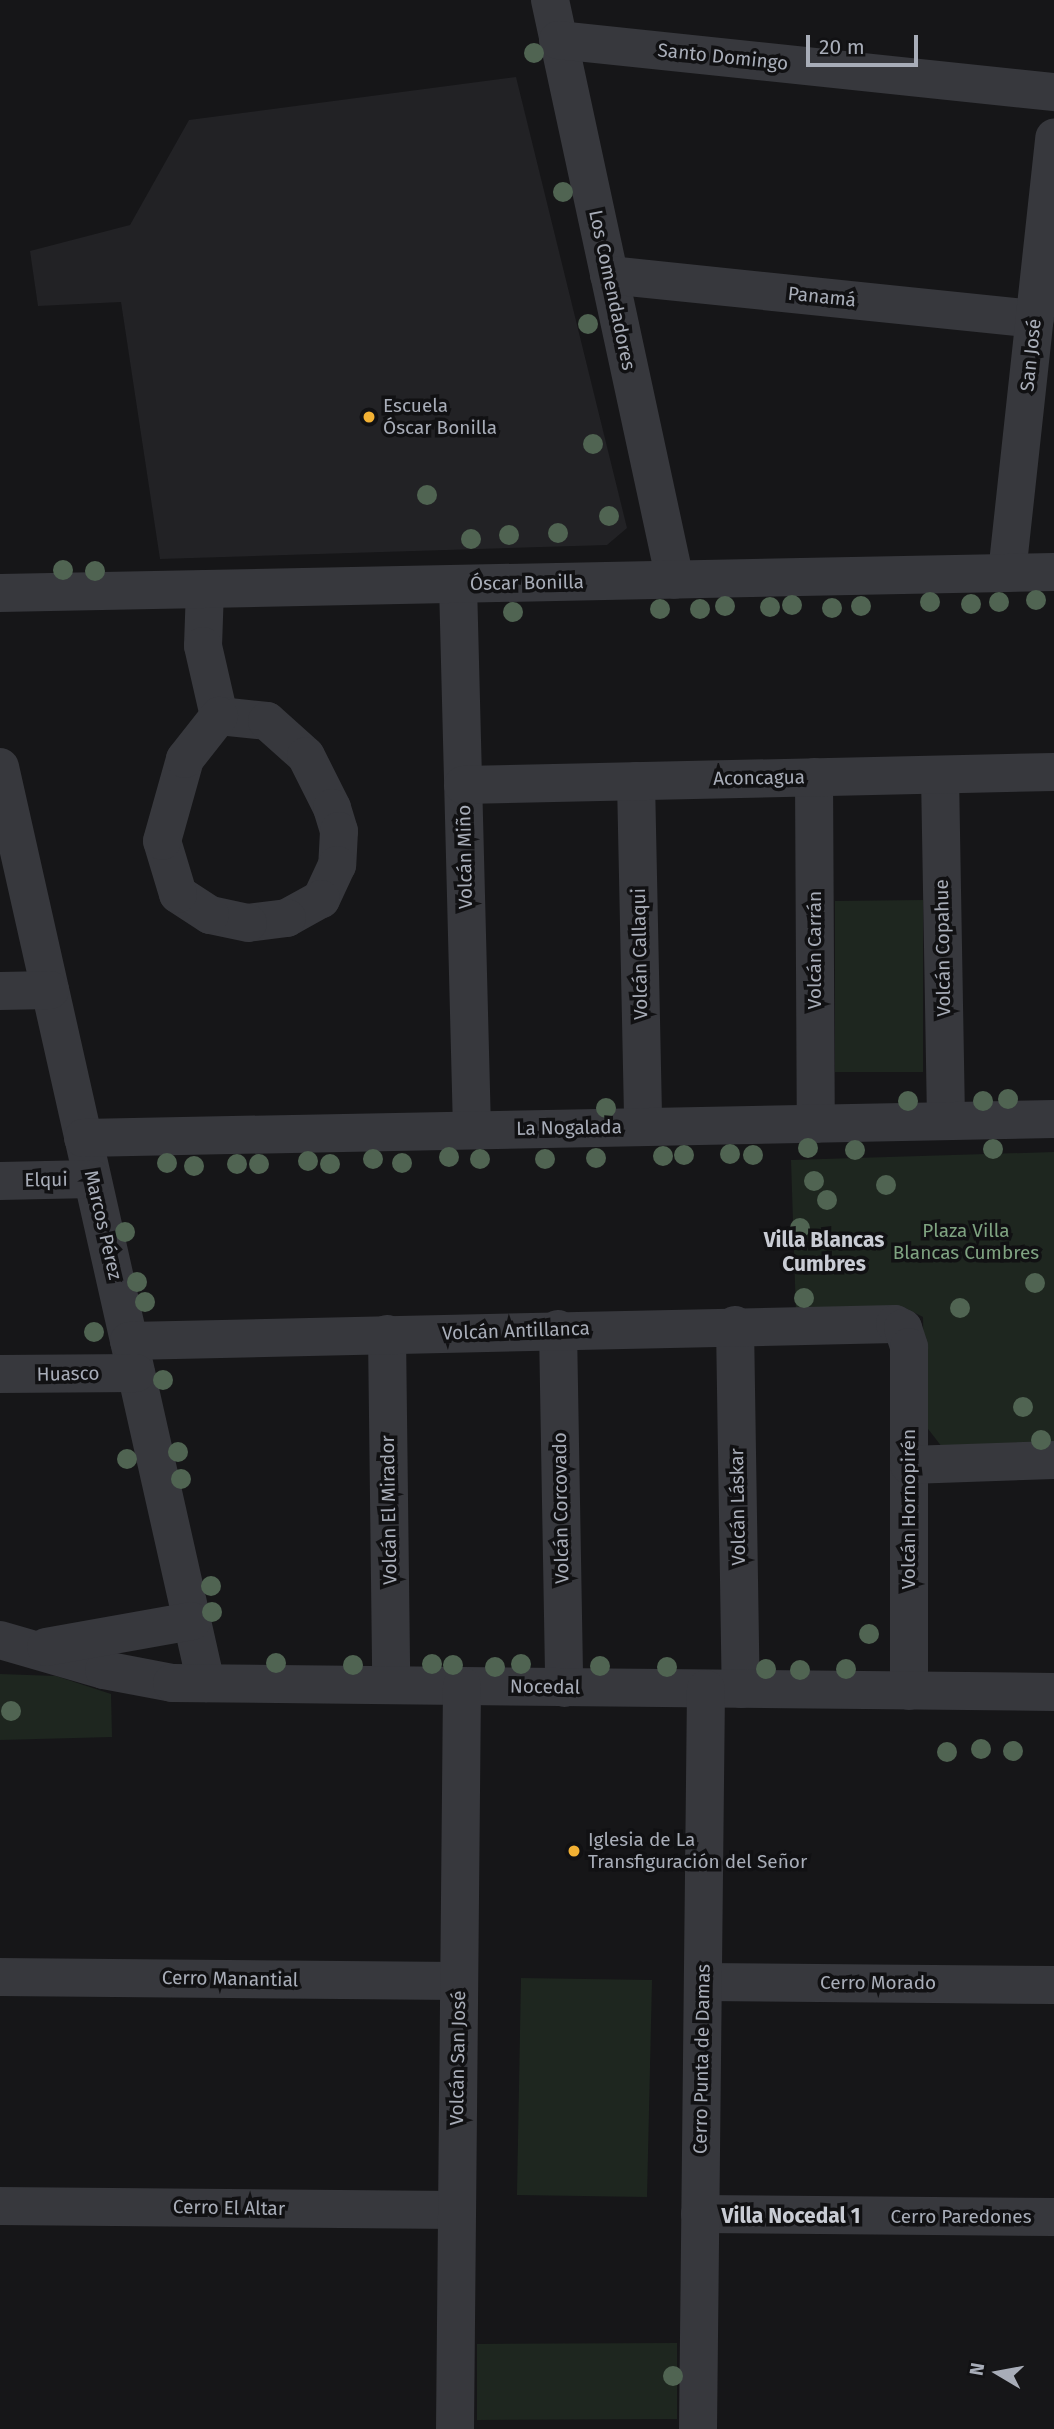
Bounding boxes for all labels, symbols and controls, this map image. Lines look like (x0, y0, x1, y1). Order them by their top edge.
scale bar (809, 21, 921, 65)
text: 20 m (819, 34, 865, 60)
street label: Santo Domingo (657, 39, 789, 75)
street label: Los Comendadores (584, 208, 640, 372)
street label: Panamá (787, 282, 857, 312)
street label: San José (1016, 318, 1046, 392)
place label: Escuela Óscar Bonilla (383, 395, 497, 439)
marker: Escuela Óscar Bonilla (361, 409, 377, 425)
street label: Óscar Bonilla (470, 571, 584, 595)
street label: Aconcagua (713, 766, 805, 790)
street label: Volcán Miño (453, 805, 477, 909)
street label: Volcán Copahue (930, 879, 956, 1017)
street label: Volcán Callaqui (627, 888, 653, 1020)
street label: Volcán Carrán (804, 891, 826, 1009)
street label: La Nogalada (516, 1116, 622, 1140)
street label: Elqui (24, 1168, 68, 1192)
street label: Marcos Pérez (79, 1168, 127, 1282)
park label: Plaza Villa Blancas Cumbres (893, 1220, 1039, 1264)
district label: Villa Blancas Cumbres (764, 1227, 884, 1277)
street label: Volcán Antillanca (442, 1317, 590, 1345)
street label: Huasco (36, 1362, 100, 1386)
street label: Volcán Hornopirén (898, 1429, 920, 1589)
street label: Volcán Corcovado (548, 1432, 574, 1584)
street label: Volcán El Mirador (376, 1435, 402, 1585)
street label: Volcán Láskar (726, 1448, 750, 1566)
street label: Nocedal (510, 1675, 580, 1699)
place label: Iglesia de La Transfiguración del Señor (588, 1829, 807, 1873)
marker: Iglesia de La Transfiguración del Señor (566, 1843, 582, 1859)
street label: Cerro Punta de Damas (689, 1964, 715, 2154)
street label: Cerro Manantial (162, 1966, 298, 1992)
street label: Cerro Morado (820, 1972, 936, 1994)
street label: Volcán San José (445, 1990, 471, 2126)
street label: Cerro El Altar (173, 2196, 285, 2220)
district label: Villa Nocedal 1 (721, 2203, 861, 2229)
street label: Cerro Paredones (890, 2206, 1032, 2228)
north arrow (963, 2338, 1033, 2408)
text: N (964, 2361, 989, 2377)

